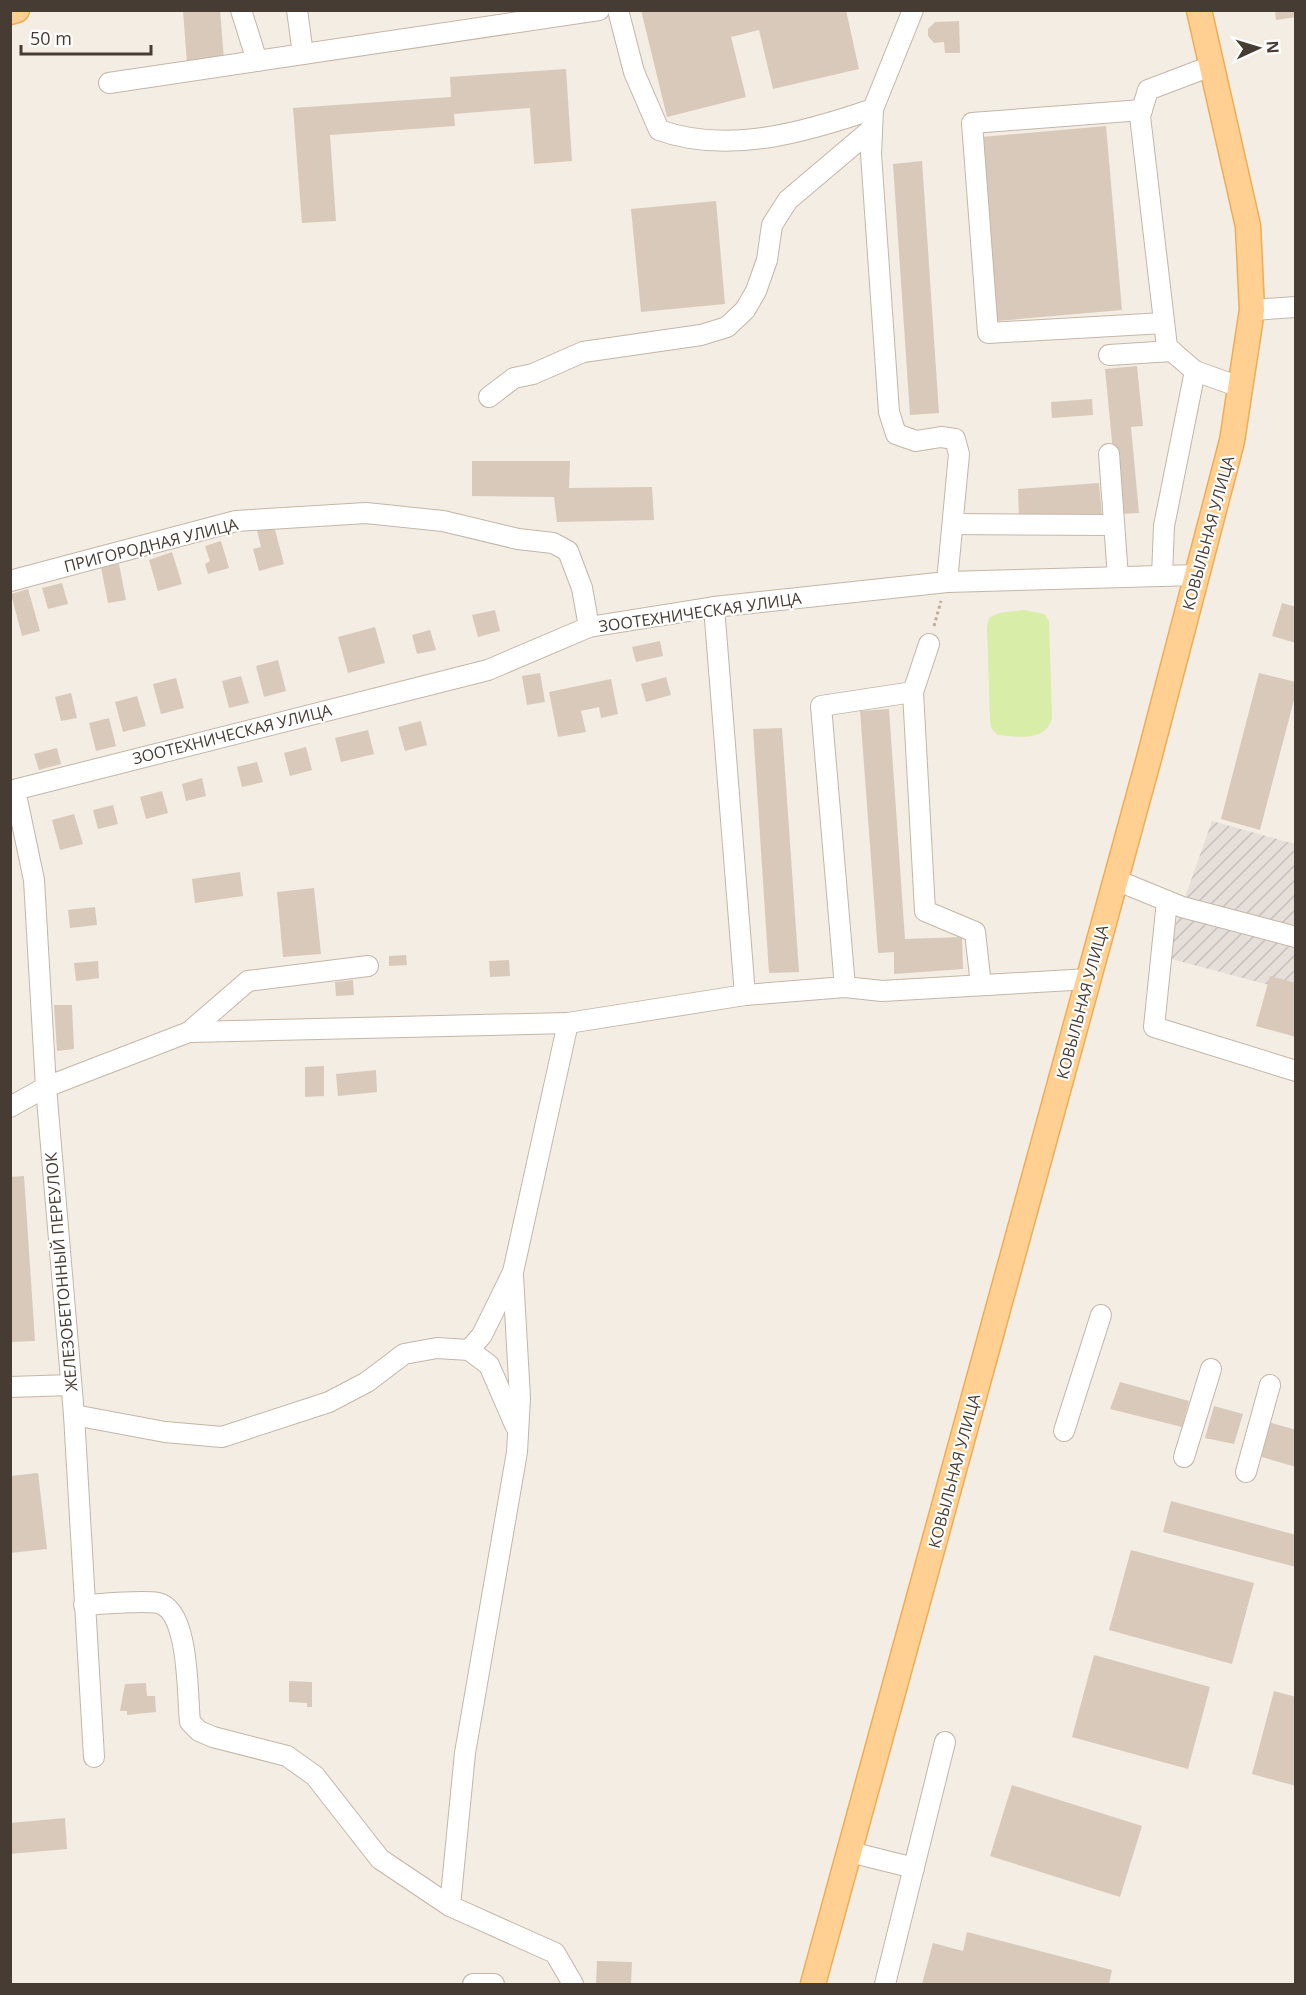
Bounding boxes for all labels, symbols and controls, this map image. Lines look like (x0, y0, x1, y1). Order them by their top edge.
scale bar (21, 18, 152, 56)
north arrow (1228, 18, 1288, 78)
text: 50 m (30, 26, 72, 50)
text: N (1262, 40, 1284, 54)
street label: КОВЫЛЬНАЯ УЛИЦА (1177, 453, 1239, 613)
street label: ПРИГОРОДНАЯ УЛИЦА (62, 513, 241, 577)
street label: ЗООТЕХНИЧЕСКАЯ УЛИЦА (597, 587, 804, 637)
street label: ЗООТЕХНИЧЕСКАЯ УЛИЦА (130, 698, 335, 769)
street label: КОВЫЛЬНАЯ УЛИЦА (1051, 922, 1113, 1082)
street label: ЖЕЛЕЗОБЕТОННЫЙ ПЕРЕУЛОК (40, 1151, 82, 1393)
street label: КОВЫЛЬНАЯ УЛИЦА (923, 1391, 985, 1551)

